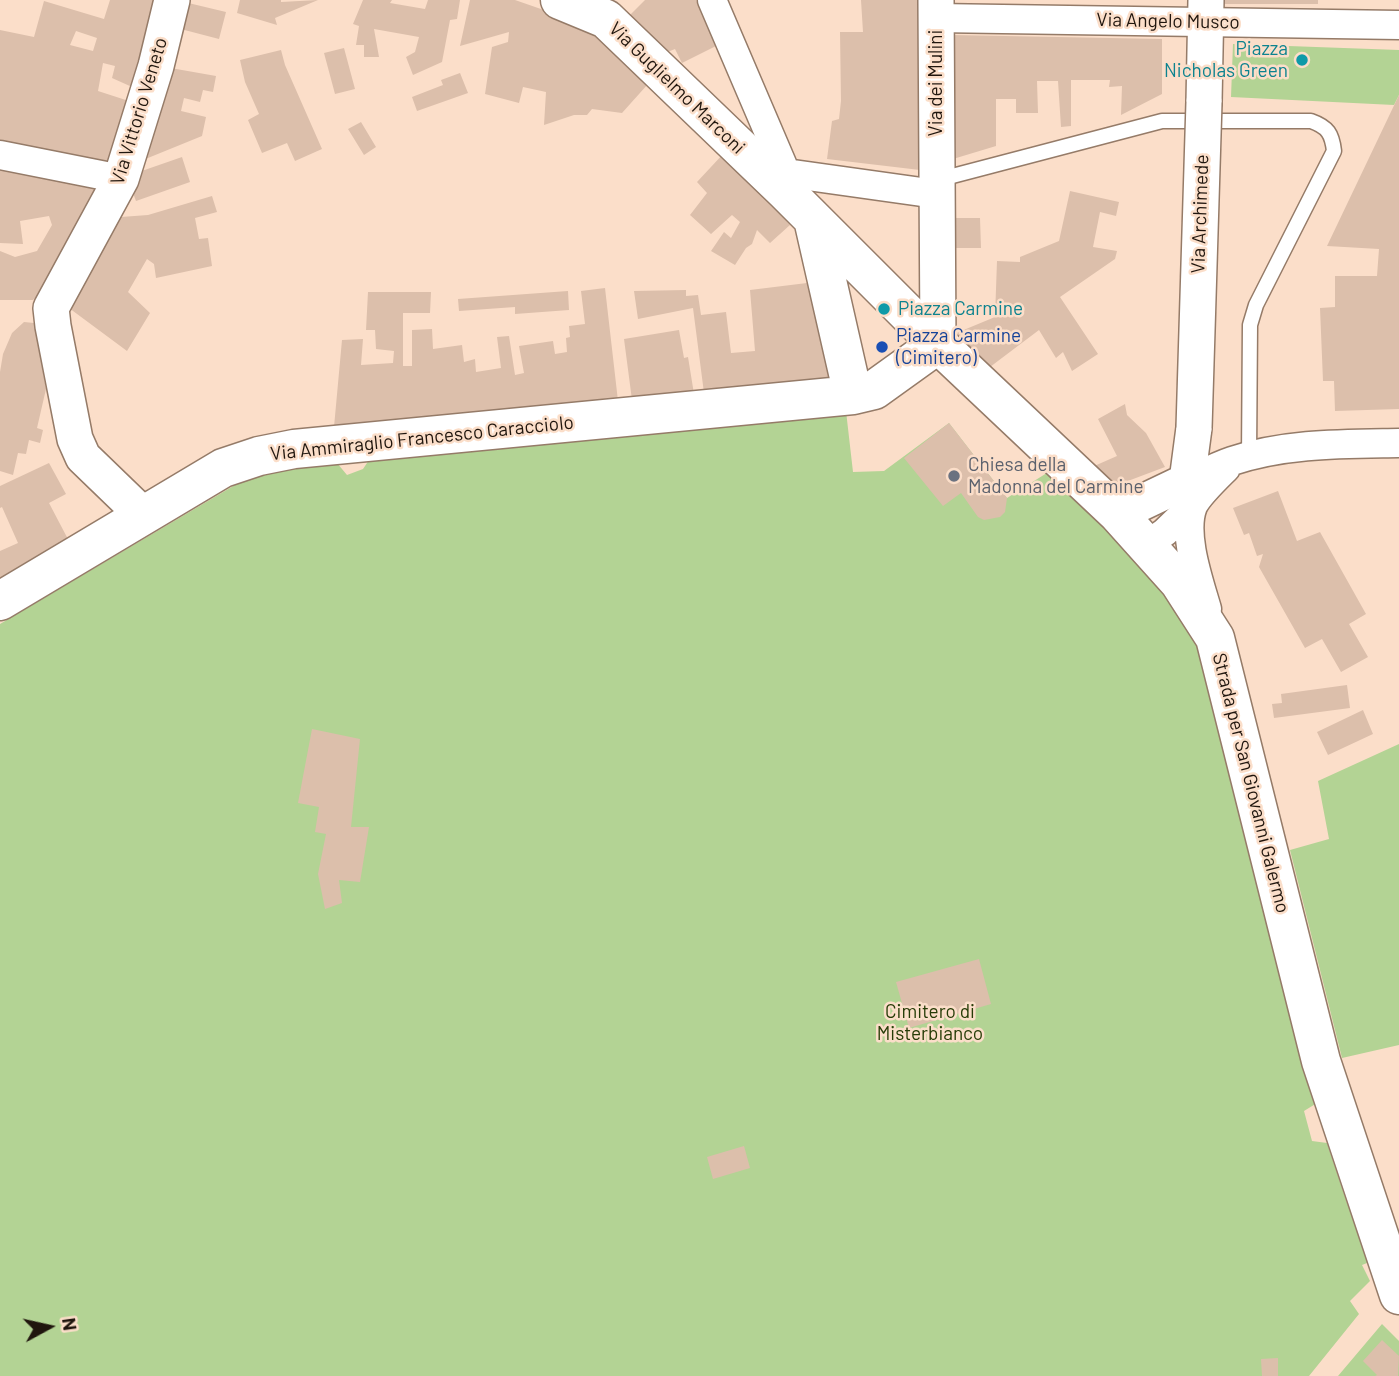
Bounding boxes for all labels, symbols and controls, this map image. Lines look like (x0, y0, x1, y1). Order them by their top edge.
street label: Via Angelo Musco (1096, 8, 1240, 34)
street label: Via Guglielmo Marconi (604, 17, 750, 159)
street label: Via dei Mulini (925, 30, 947, 136)
street label: Via Vittorio Veneto (106, 35, 172, 187)
place label: Piazza Nicholas Green (1164, 38, 1288, 82)
marker: Piazza Nicholas Green (1294, 52, 1310, 68)
street label: Via Archimede (1187, 154, 1213, 274)
place label: Piazza Carmine (898, 298, 1023, 320)
marker: Piazza Carmine (876, 301, 892, 317)
place label: Piazza Carmine (Cimitero) (896, 325, 1021, 369)
marker: Piazza Carmine (Cimitero) (874, 339, 890, 355)
street label: Via Ammiraglio Francesco Caracciolo (269, 411, 575, 465)
place label: Chiesa della Madonna del Carmine (968, 454, 1144, 498)
marker: Chiesa della Madonna del Carmine (946, 468, 962, 484)
street label: Strada per San Giovanni Galermo (1208, 651, 1294, 915)
park label: Cimitero di Misterbianco (877, 1001, 983, 1045)
north arrow (14, 1292, 84, 1362)
text: N (58, 1316, 83, 1332)

